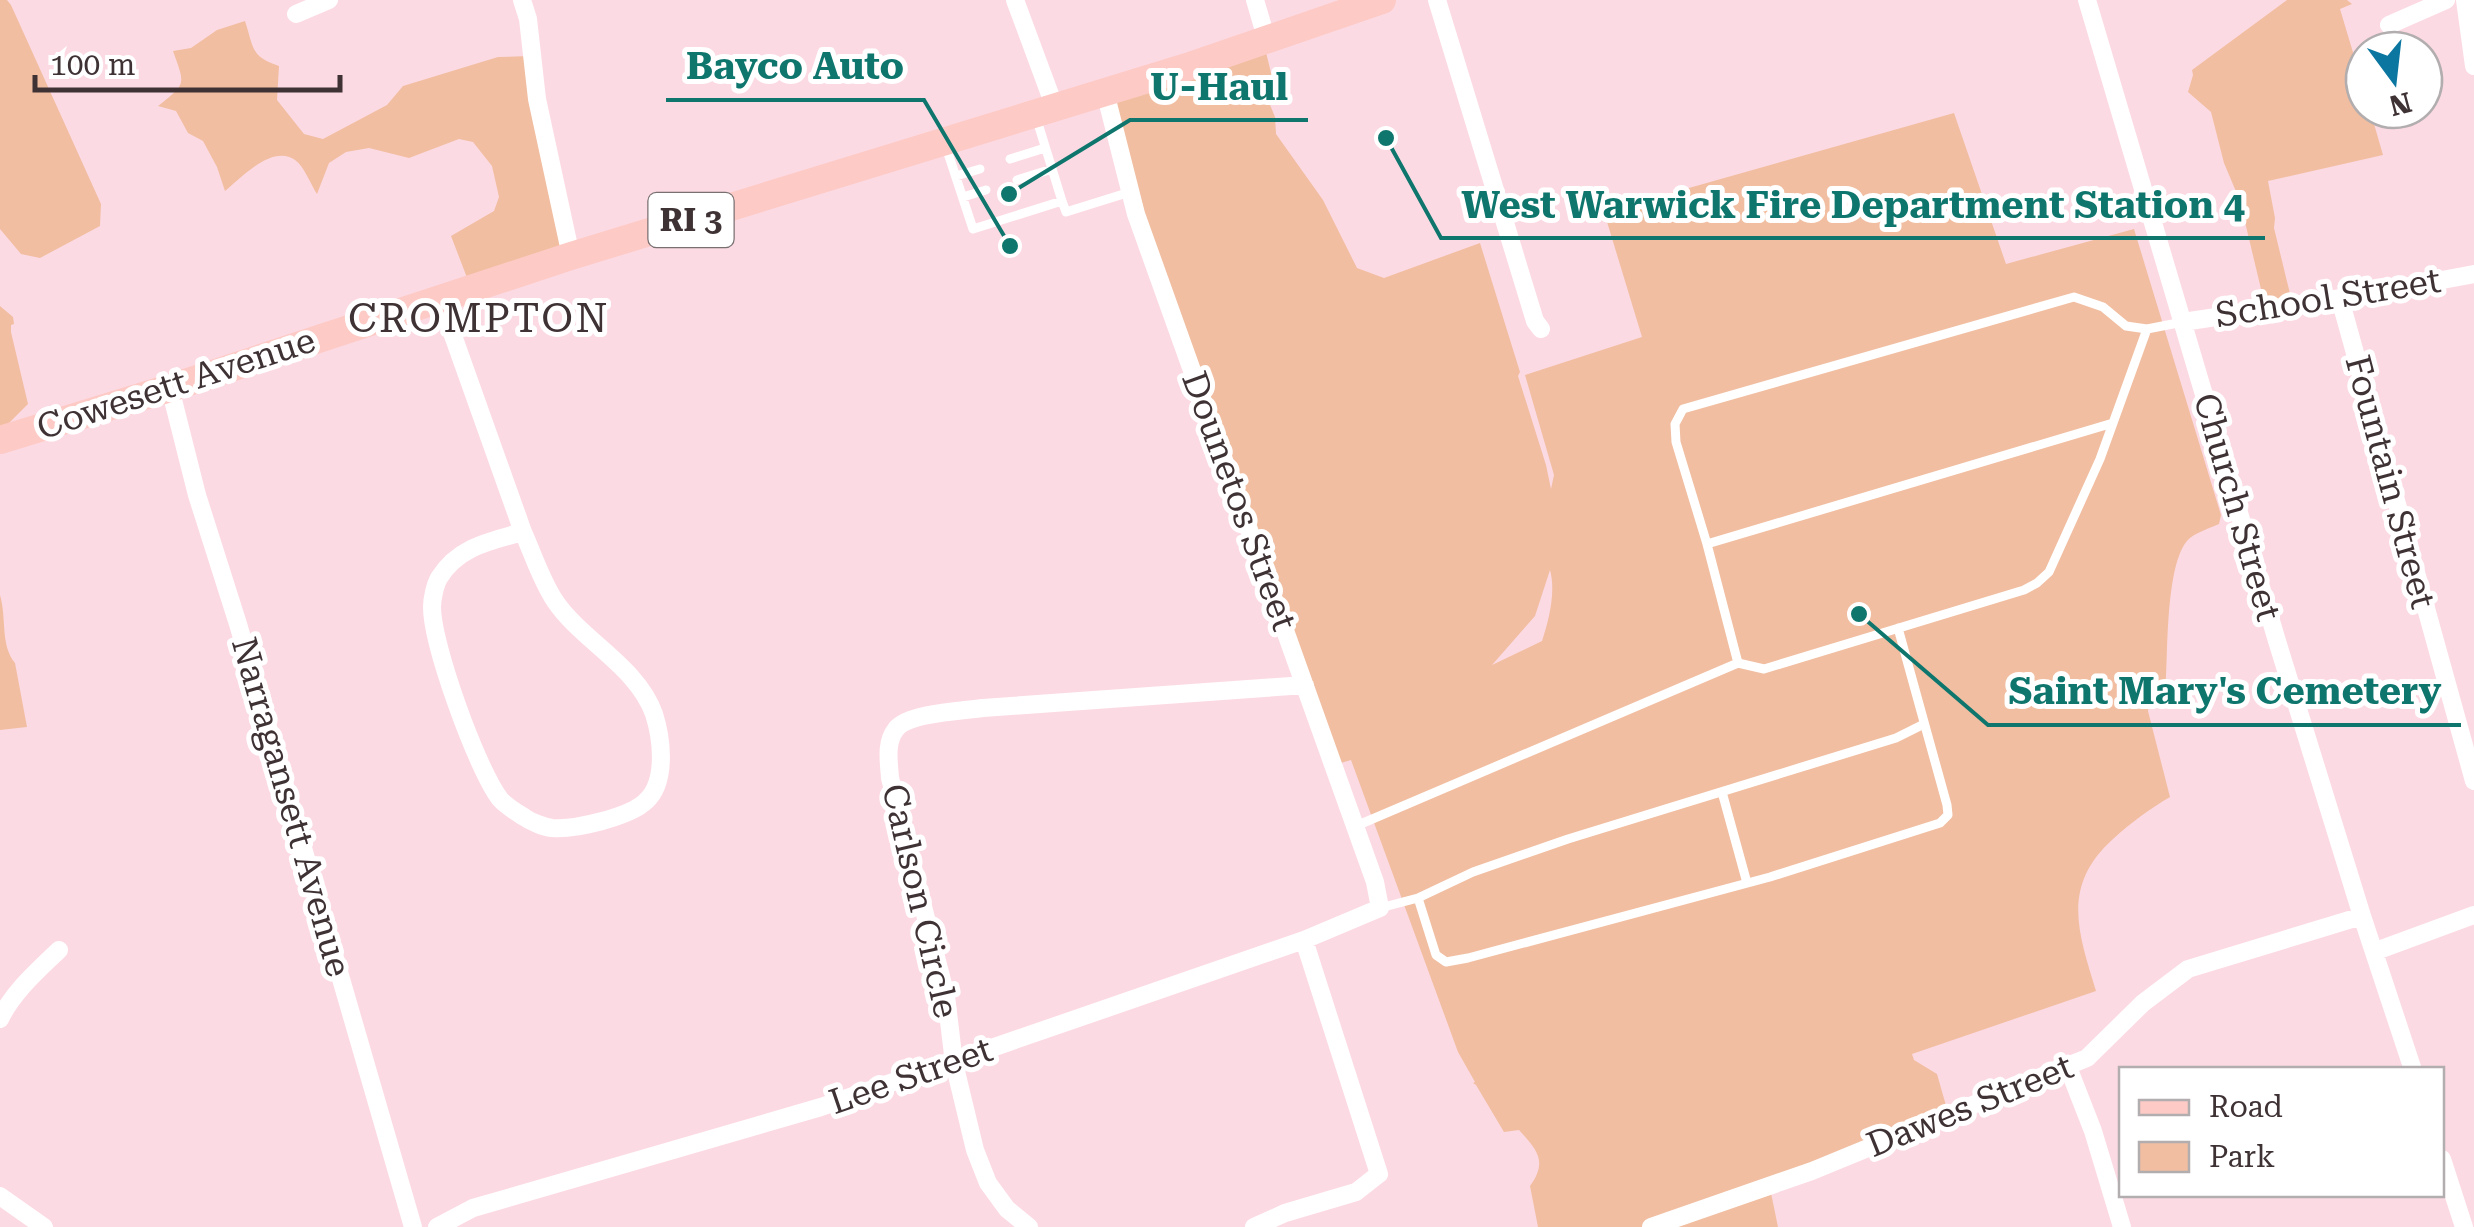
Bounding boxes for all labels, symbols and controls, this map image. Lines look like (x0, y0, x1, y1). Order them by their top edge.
scale bar (35, 30, 340, 92)
north arrow (2344, 30, 2444, 130)
callout: Bayco Auto (666, 32, 924, 100)
text: Bayco Auto (686, 44, 904, 89)
text: 100 m (50, 47, 135, 82)
callout: U-Haul (1130, 52, 1308, 120)
text: U-Haul (1150, 65, 1288, 109)
text: N (2386, 85, 2415, 122)
callout: West Warwick Fire Department Station 4 (1441, 170, 2265, 238)
text: West Warwick Fire Department Station 4 (1461, 183, 2246, 227)
road number: RI 3 (648, 193, 734, 247)
street label: School Street (2212, 260, 2444, 336)
district label: CROMPTON (348, 295, 610, 342)
street label: Cowesett Avenue (32, 320, 320, 448)
street label: Fountain Street (2337, 351, 2443, 613)
street label: Dounetos Street (1173, 366, 1305, 636)
street label: Church Street (2185, 389, 2289, 625)
street label: Narragansett Avenue (223, 633, 359, 981)
callout: Saint Mary's Cemetery (1988, 657, 2461, 725)
text: Saint Mary's Cemetery (2008, 669, 2442, 714)
street label: Carlson Circle (873, 780, 967, 1022)
street label: Lee Street (824, 1029, 998, 1123)
street label: Dawes Street (1861, 1046, 2079, 1166)
legend (2119, 1067, 2444, 1197)
text: Road (2209, 1089, 2283, 1124)
text: Park (2209, 1139, 2275, 1174)

